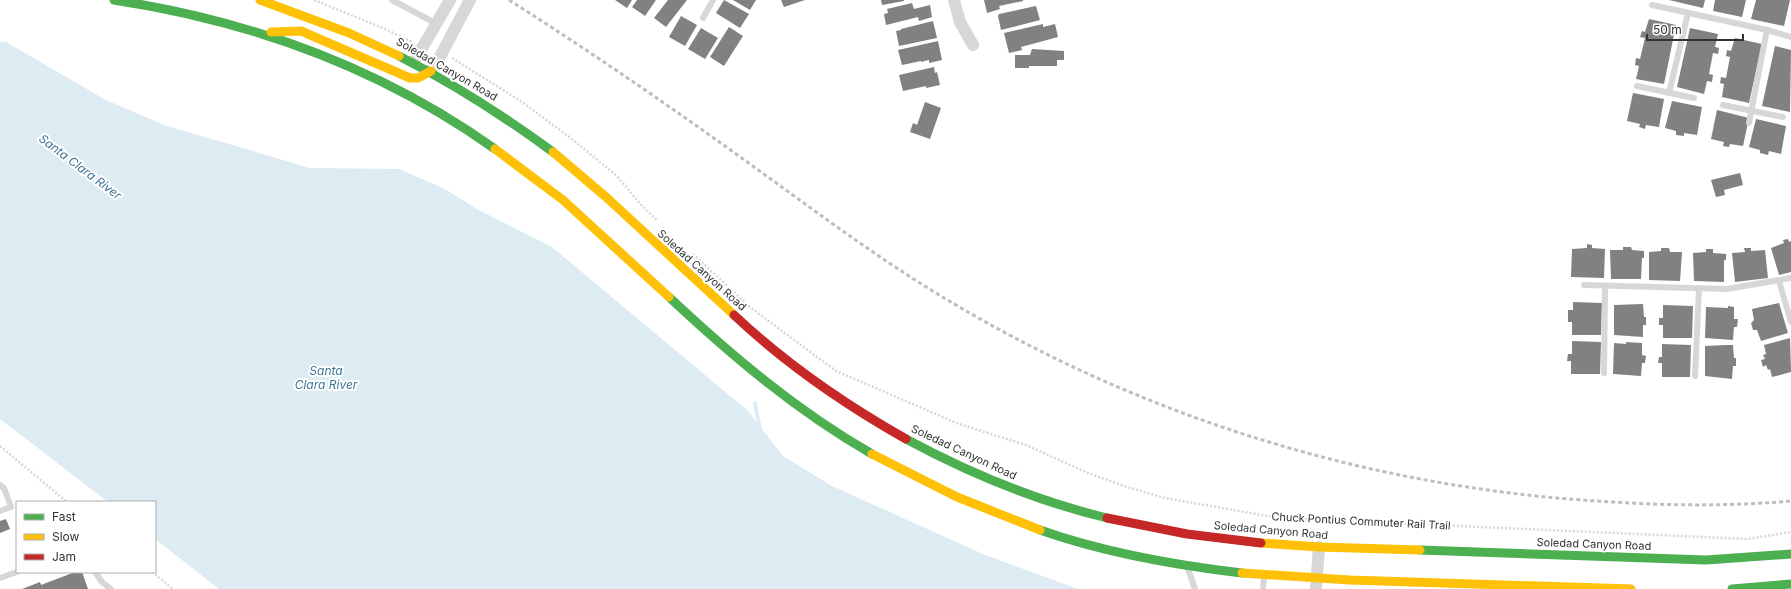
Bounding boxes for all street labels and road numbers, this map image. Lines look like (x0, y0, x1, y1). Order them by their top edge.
street label: Soledad Canyon Road (394, 34, 500, 104)
street label: Soledad Canyon Road (655, 226, 749, 314)
street label: Soledad Canyon Road (909, 421, 1019, 483)
street label: Chuck Pontius Commuter Rail Trail (1271, 509, 1451, 533)
street label: Soledad Canyon Road (1213, 518, 1329, 542)
street label: Soledad Canyon Road (1536, 535, 1652, 553)

